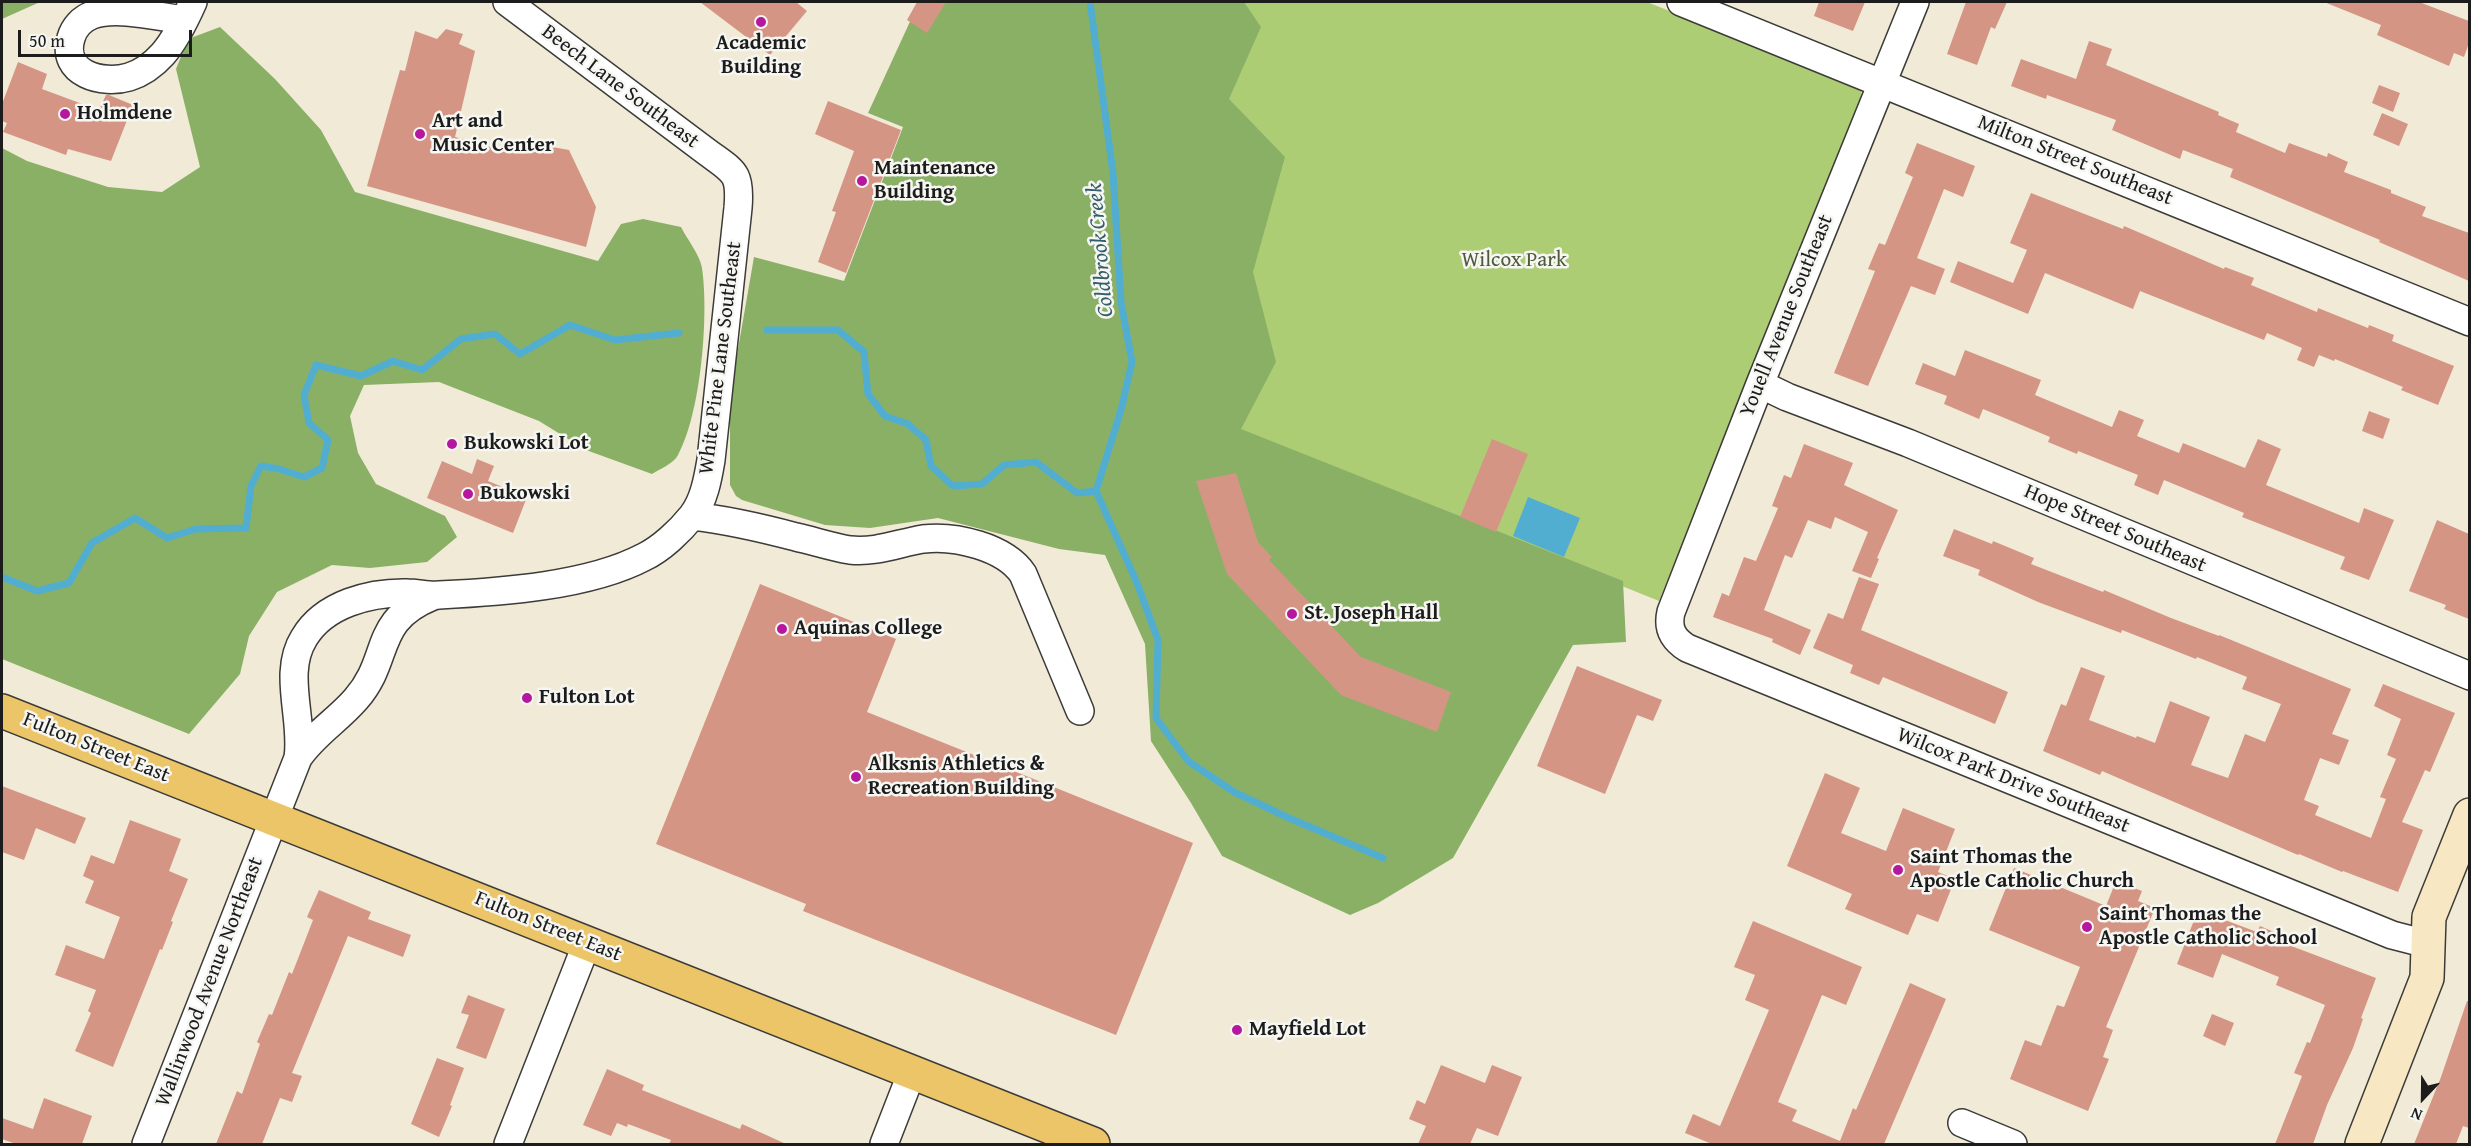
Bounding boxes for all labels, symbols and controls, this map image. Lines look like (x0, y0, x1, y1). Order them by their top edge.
marker: Academic Building (754, 15, 768, 29)
scale bar (21, 18, 195, 56)
street label: Beech Lane Southeast (536, 20, 704, 154)
text: 50 m (29, 27, 65, 54)
place label: Academic Building (716, 31, 806, 81)
place label: Holmdene (77, 101, 172, 127)
marker: Holmdene (58, 107, 72, 121)
place label: Art and Music Center (432, 109, 554, 159)
street label: Milton Street Southeast (1974, 110, 2176, 212)
marker: Art and Music Center (413, 127, 427, 141)
place label: Maintenance Building (874, 156, 996, 206)
marker: Maintenance Building (855, 174, 869, 188)
water label: Coldbrook Creek (1082, 182, 1120, 318)
street label: Youell Avenue Southeast (1735, 211, 1839, 421)
street label: White Pine Lane Southeast (694, 240, 748, 476)
park label: Wilcox Park (1461, 248, 1567, 274)
place label: Bukowski Lot (464, 431, 589, 457)
marker: Bukowski Lot (445, 437, 459, 451)
street label: Hope Street Southeast (2020, 479, 2210, 579)
place label: Bukowski (480, 481, 570, 507)
marker: Bukowski (461, 487, 475, 501)
place label: St. Joseph Hall (1304, 601, 1439, 627)
marker: St. Joseph Hall (1285, 607, 1299, 621)
place label: Aquinas College (794, 616, 942, 642)
marker: Aquinas College (775, 622, 789, 636)
place label: Fulton Lot (539, 685, 635, 711)
marker: Fulton Lot (520, 691, 534, 705)
street label: Fulton Street East (19, 707, 173, 789)
street label: Wilcox Park Drive Southeast (1893, 723, 2133, 839)
place label: Alksnis Athletics & Recreation Building (868, 752, 1054, 802)
marker: Alksnis Athletics & Recreation Building (849, 770, 863, 784)
place label: Saint Thomas the Apostle Catholic Church (1910, 845, 2134, 895)
street label: Wallinwood Avenue Northeast (151, 854, 269, 1110)
marker: Saint Thomas the Apostle Catholic Church (1891, 863, 1905, 877)
street label: Fulton Street East (471, 886, 625, 968)
place label: Saint Thomas the Apostle Catholic School (2099, 902, 2317, 952)
marker: Saint Thomas the Apostle Catholic School (2080, 920, 2094, 934)
place label: Mayfield Lot (1249, 1017, 1366, 1043)
marker: Mayfield Lot (1230, 1023, 1244, 1037)
north arrow (2393, 1068, 2453, 1128)
text: N (2407, 1102, 2426, 1128)

